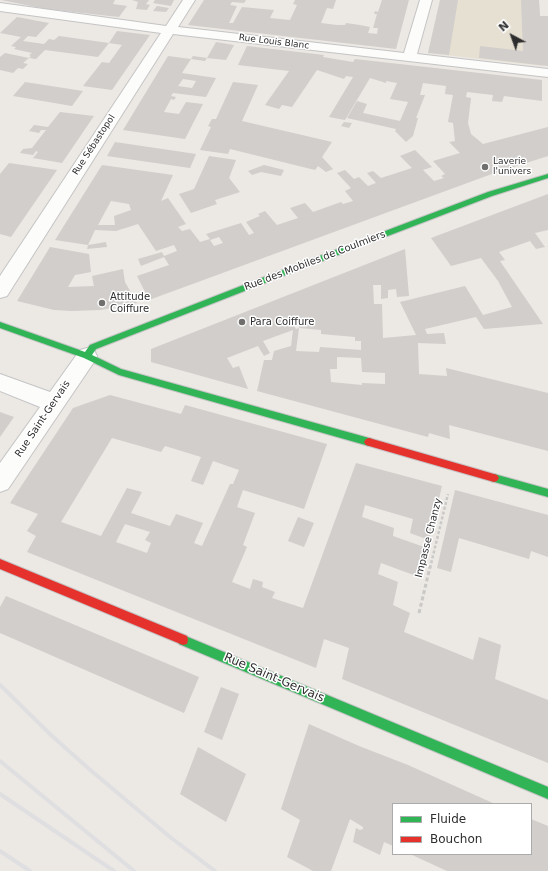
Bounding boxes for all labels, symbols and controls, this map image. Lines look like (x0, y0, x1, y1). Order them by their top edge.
north arrow (492, 16, 532, 56)
text: N (496, 19, 512, 34)
street label: Rue Louis Blanc (238, 32, 310, 52)
street label: Rue Sébastopol (70, 113, 118, 177)
place label: Laverie l'univers (493, 157, 531, 178)
marker: Laverie l'univers (480, 162, 490, 172)
street label: Rue des Mobiles de Coulmiers (243, 228, 387, 294)
place label: Attitude Coiffure (110, 291, 150, 314)
marker: Attitude Coiffure (97, 298, 107, 308)
place label: Para Coiffure (250, 316, 314, 328)
marker: Para Coiffure (237, 317, 247, 327)
street label: Rue Saint-Gervais (13, 378, 73, 460)
street label: Impasse Chanzy (413, 497, 445, 579)
street label: Rue Saint-Gervais (222, 650, 326, 706)
legend (392, 803, 532, 855)
text: Fluide (430, 812, 466, 826)
text: Bouchon (430, 832, 482, 846)

